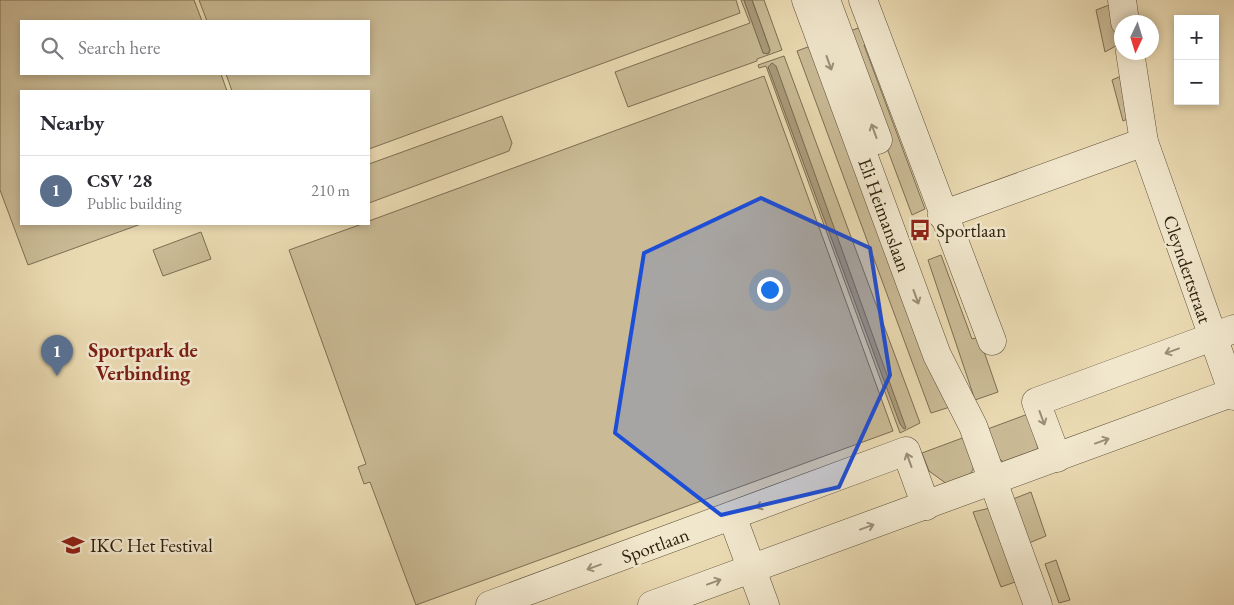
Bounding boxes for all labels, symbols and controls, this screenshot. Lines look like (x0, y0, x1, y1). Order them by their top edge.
north arrow (1114, 15, 1159, 60)
map controls (1174, 15, 1219, 105)
button: + (1174, 15, 1219, 60)
search box (20, 20, 370, 75)
icon: search (38, 34, 66, 62)
text: Search here (78, 35, 160, 60)
one-way arrow (825, 55, 834, 70)
button: − (1174, 60, 1219, 105)
text: Nearby (40, 109, 104, 136)
one-way arrow (869, 124, 879, 139)
street label: Eli Heimanslaan (852, 155, 917, 276)
text: CSV '28 (87, 168, 152, 193)
text: 1 (52, 180, 60, 201)
text: 210 m (311, 180, 350, 201)
text: Public building (87, 193, 182, 214)
street label: Cleyndertstraat (1157, 212, 1218, 327)
bus stop icon: Sportlaan (907, 217, 933, 243)
place label: Sportlaan (936, 218, 1006, 243)
your location (757, 277, 783, 303)
one-way arrow (912, 289, 921, 305)
pin: 1 (41, 335, 73, 376)
district label: Sportpark de Verbinding (88, 337, 198, 386)
one-way arrow (1165, 347, 1180, 356)
one-way arrow (1038, 410, 1047, 426)
one-way arrow (1094, 436, 1110, 445)
one-way arrow (904, 453, 913, 468)
one-way arrow (755, 501, 771, 510)
street label: Sportlaan (618, 522, 692, 569)
one-way arrow (859, 522, 875, 531)
school or university icon: IKC Het Festival (60, 532, 86, 558)
place label: IKC Het Festival (90, 533, 213, 558)
one-way arrow (587, 563, 602, 572)
one-way arrow (706, 577, 722, 586)

